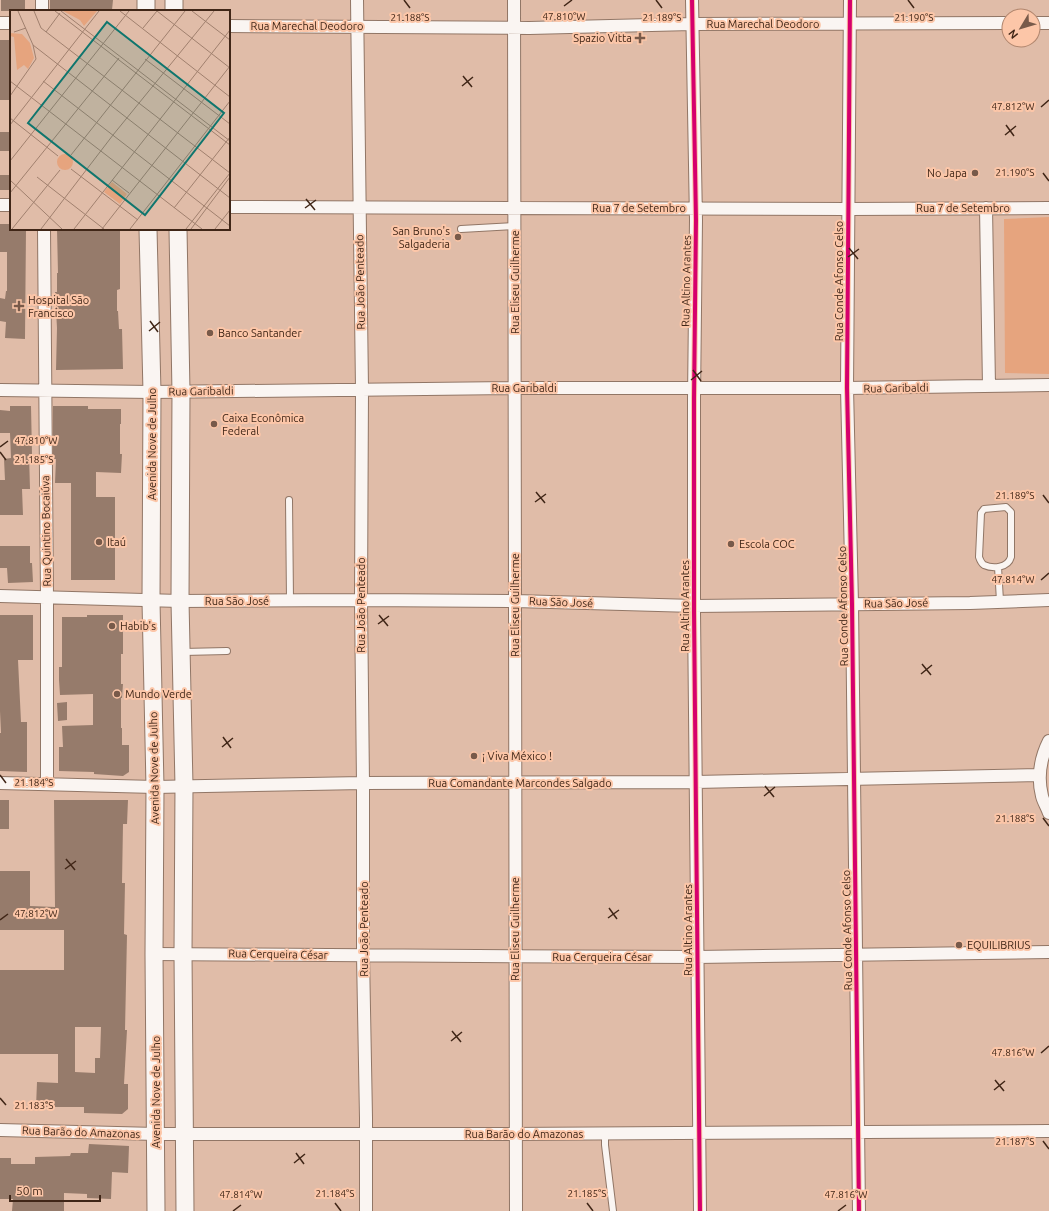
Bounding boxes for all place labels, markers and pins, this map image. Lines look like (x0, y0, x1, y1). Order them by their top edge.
place label: Spazio Vitta (573, 32, 632, 44)
marker: Spazio Vitta (635, 33, 645, 43)
place label: No Japa (927, 167, 967, 179)
marker: No Japa (970, 168, 980, 178)
place label: San Bruno's Salgaderia (392, 225, 450, 250)
marker: San Bruno's Salgaderia (453, 232, 463, 242)
place label: Hospital São Francisco (28, 294, 89, 319)
marker: Hospital São Francisco (13, 300, 25, 312)
place label: Banco Santander (218, 327, 302, 339)
marker: Banco Santander (205, 328, 215, 338)
place label: Caixa Econômica Federal (222, 412, 304, 437)
marker: Caixa Econômica Federal (209, 419, 219, 429)
place label: Itaú (107, 536, 126, 548)
marker: Itaú (94, 537, 104, 547)
place label: Escola COC (739, 538, 795, 550)
marker: Escola COC (726, 539, 736, 549)
place label: Habib's (120, 620, 156, 632)
marker: Habib's (107, 621, 117, 631)
place label: Mundo Verde (125, 688, 192, 700)
marker: Mundo Verde (112, 689, 122, 699)
place label: ¡ Viva México ! (482, 750, 552, 762)
marker: ¡ Viva México ! (469, 751, 479, 761)
place label: EQUILIBRIUS (967, 939, 1030, 951)
marker: EQUILIBRIUS (954, 940, 964, 950)

